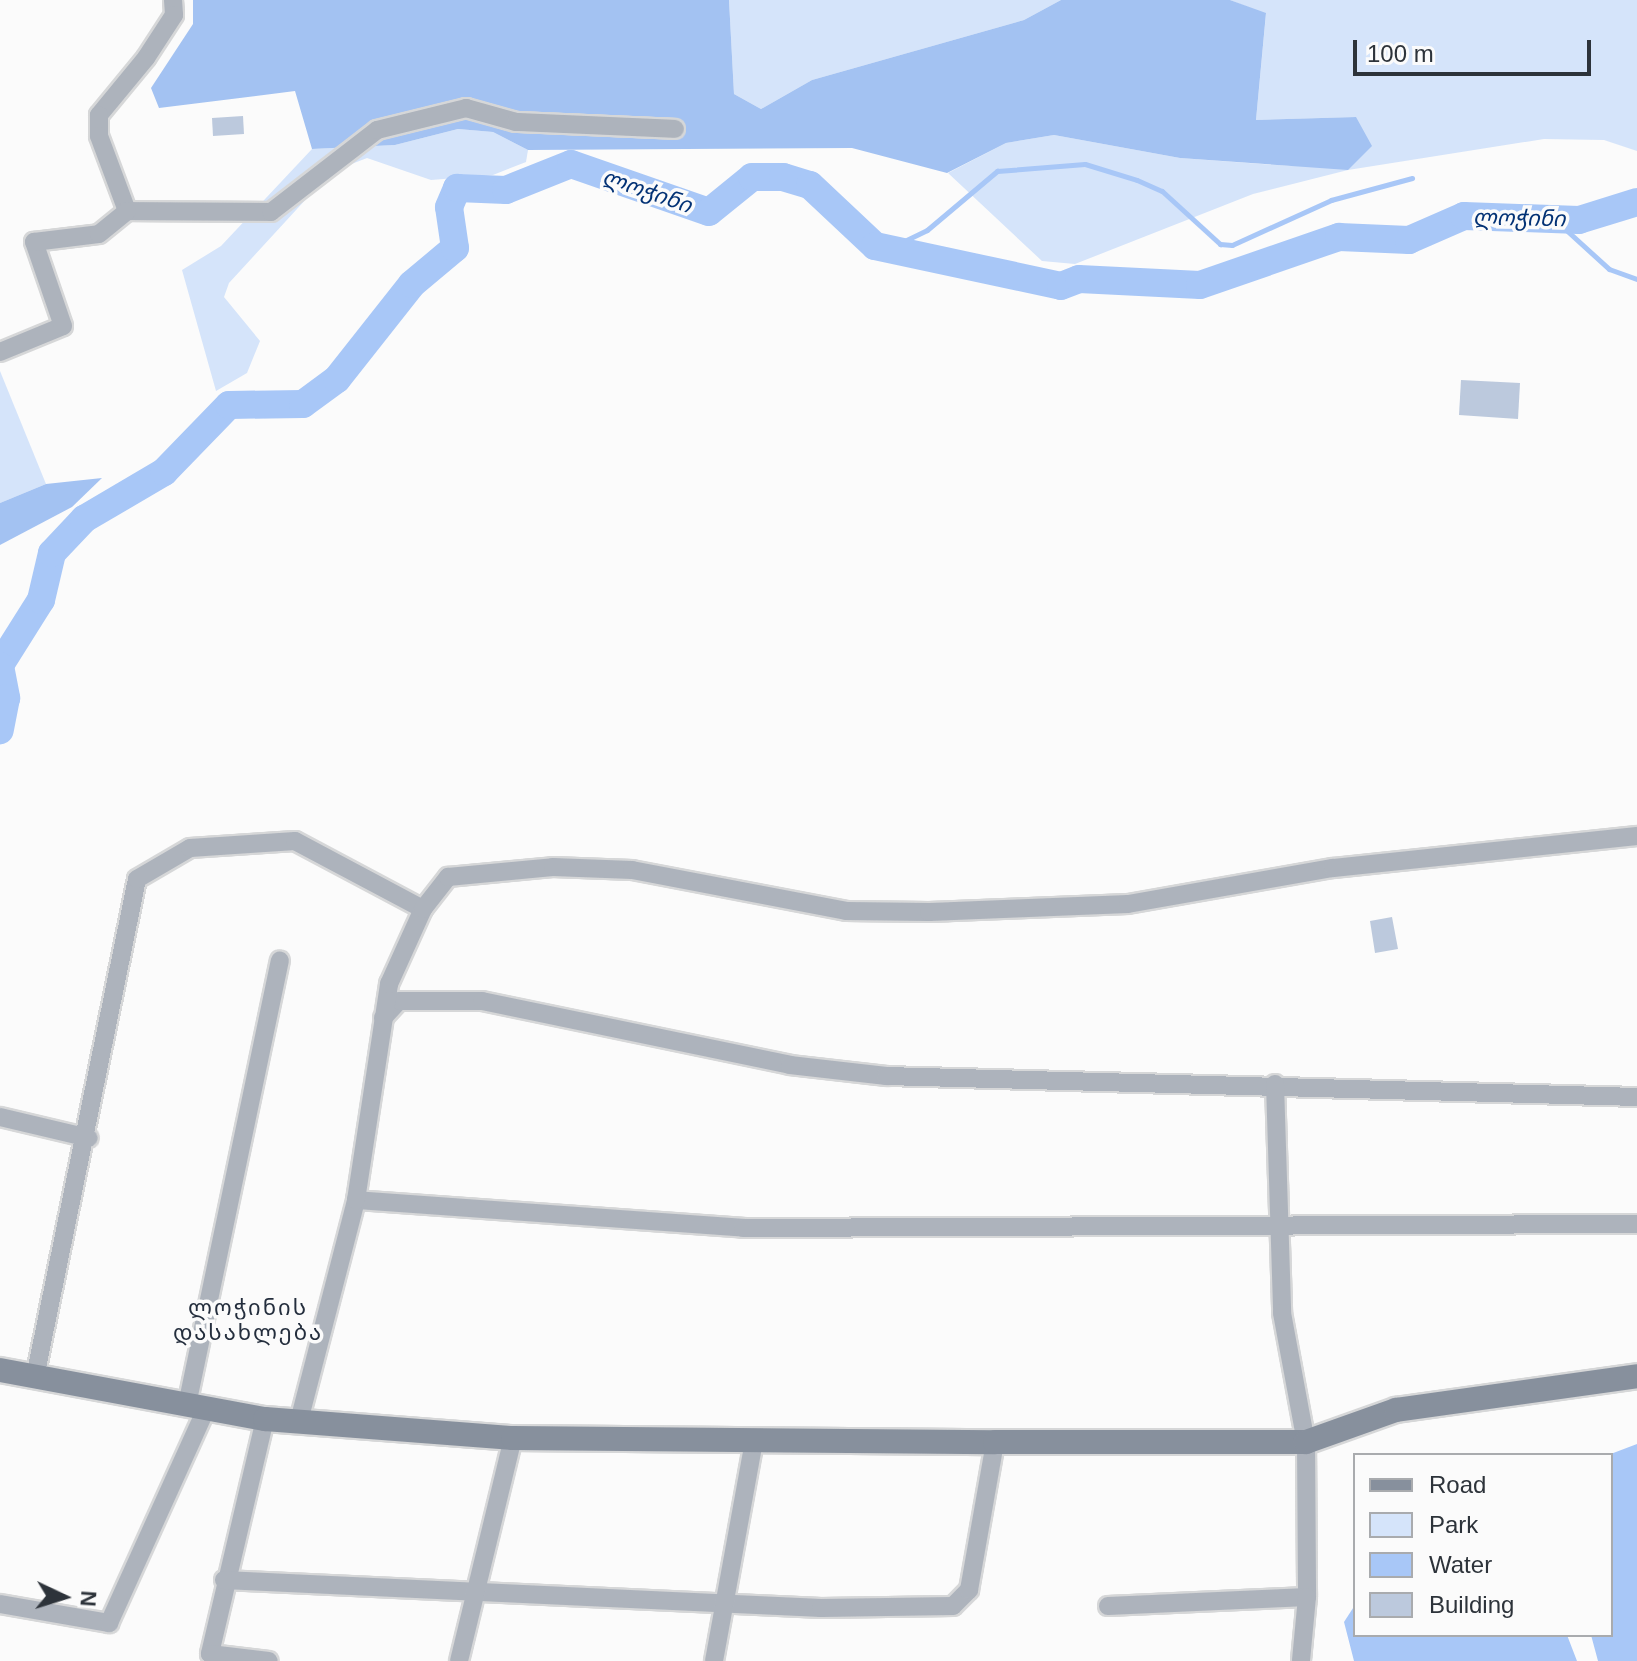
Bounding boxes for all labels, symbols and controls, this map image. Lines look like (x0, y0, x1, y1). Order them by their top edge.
scale bar (1357, 24, 1595, 74)
text: 100 m (1367, 40, 1434, 67)
water label: ლოჭინი (599, 163, 695, 219)
water label: ლოჭინი (1472, 204, 1566, 232)
district label: ლოჭინის დასახლება (173, 1294, 323, 1346)
legend (1353, 1453, 1613, 1637)
text: Road (1429, 1471, 1486, 1498)
text: Park (1429, 1511, 1478, 1538)
text: Water (1429, 1551, 1492, 1578)
north arrow (24, 1557, 104, 1637)
text: N (75, 1590, 101, 1607)
text: Building (1429, 1591, 1514, 1618)

